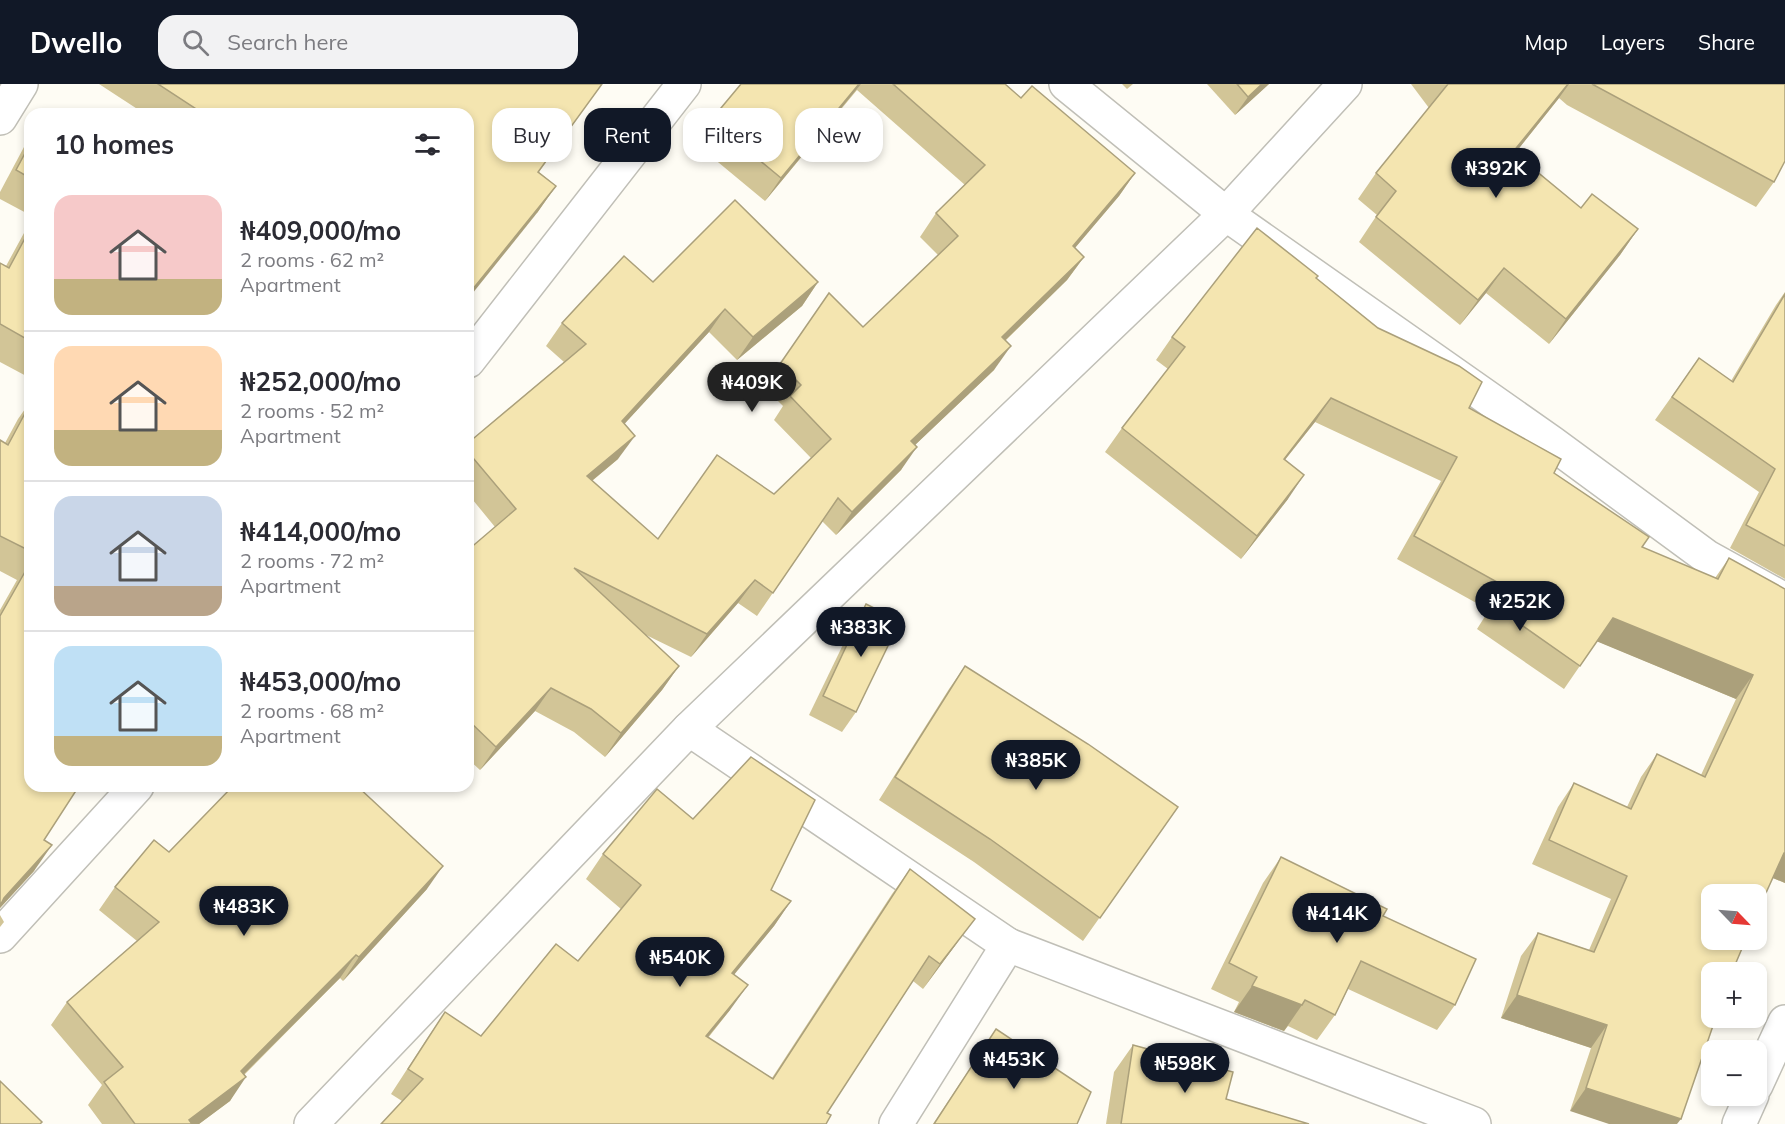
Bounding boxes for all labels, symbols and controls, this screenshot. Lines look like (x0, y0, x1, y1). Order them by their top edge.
search box (158, 15, 578, 69)
text: Dwello (30, 25, 122, 60)
icon: search (179, 26, 212, 59)
text: Search here (227, 28, 348, 56)
text: Map (1525, 29, 1568, 55)
text: Layers (1601, 29, 1665, 55)
text: Share (1698, 29, 1755, 55)
chip: Buy (492, 108, 572, 162)
chip: Rent (584, 108, 671, 162)
chip: Filters (683, 108, 783, 162)
chip: New (795, 108, 883, 162)
text: 10 homes (54, 128, 174, 161)
icon: filters (411, 128, 444, 161)
pin: ₦392K (1454, 148, 1538, 199)
text: ₦392K (1465, 155, 1527, 180)
text: ₦409,000/mo (240, 214, 401, 247)
icon: home (102, 219, 174, 291)
text: 2 rooms · 62 m² (240, 247, 384, 272)
text: Apartment (240, 272, 341, 297)
pin: ₦409K (710, 362, 794, 413)
text: ₦252,000/mo (240, 365, 401, 398)
text: ₦409K (721, 369, 783, 394)
icon: home (102, 370, 174, 442)
text: 2 rooms · 52 m² (240, 398, 384, 423)
text: Apartment (240, 423, 341, 448)
text: ₦414,000/mo (240, 515, 401, 548)
icon: home (102, 520, 174, 592)
text: 2 rooms · 72 m² (240, 548, 384, 573)
text: Apartment (240, 573, 341, 598)
pin: ₦252K (1478, 581, 1562, 632)
text: ₦252K (1489, 588, 1551, 613)
pin: ₦383K (819, 607, 903, 658)
text: ₦383K (830, 614, 892, 639)
text: ₦453,000/mo (240, 665, 401, 698)
icon: home (102, 670, 174, 742)
text: 2 rooms · 68 m² (240, 698, 384, 723)
text: Apartment (240, 723, 341, 748)
pin: ₦385K (994, 740, 1078, 791)
text: ₦385K (1005, 747, 1067, 772)
north arrow (1701, 884, 1767, 950)
map controls (1701, 884, 1767, 1106)
pin: ₦483K (202, 886, 286, 937)
text: ₦483K (213, 893, 275, 918)
pin: ₦414K (1295, 893, 1379, 944)
text: ₦414K (1306, 900, 1368, 925)
pin: ₦540K (638, 937, 722, 988)
text: ₦540K (649, 944, 711, 969)
button: + (1701, 962, 1767, 1028)
pin: ₦453K (972, 1039, 1056, 1090)
button: − (1701, 1040, 1767, 1106)
pin: ₦598K (1143, 1043, 1227, 1094)
text: ₦453K (983, 1046, 1045, 1071)
text: ₦598K (1154, 1050, 1216, 1075)

